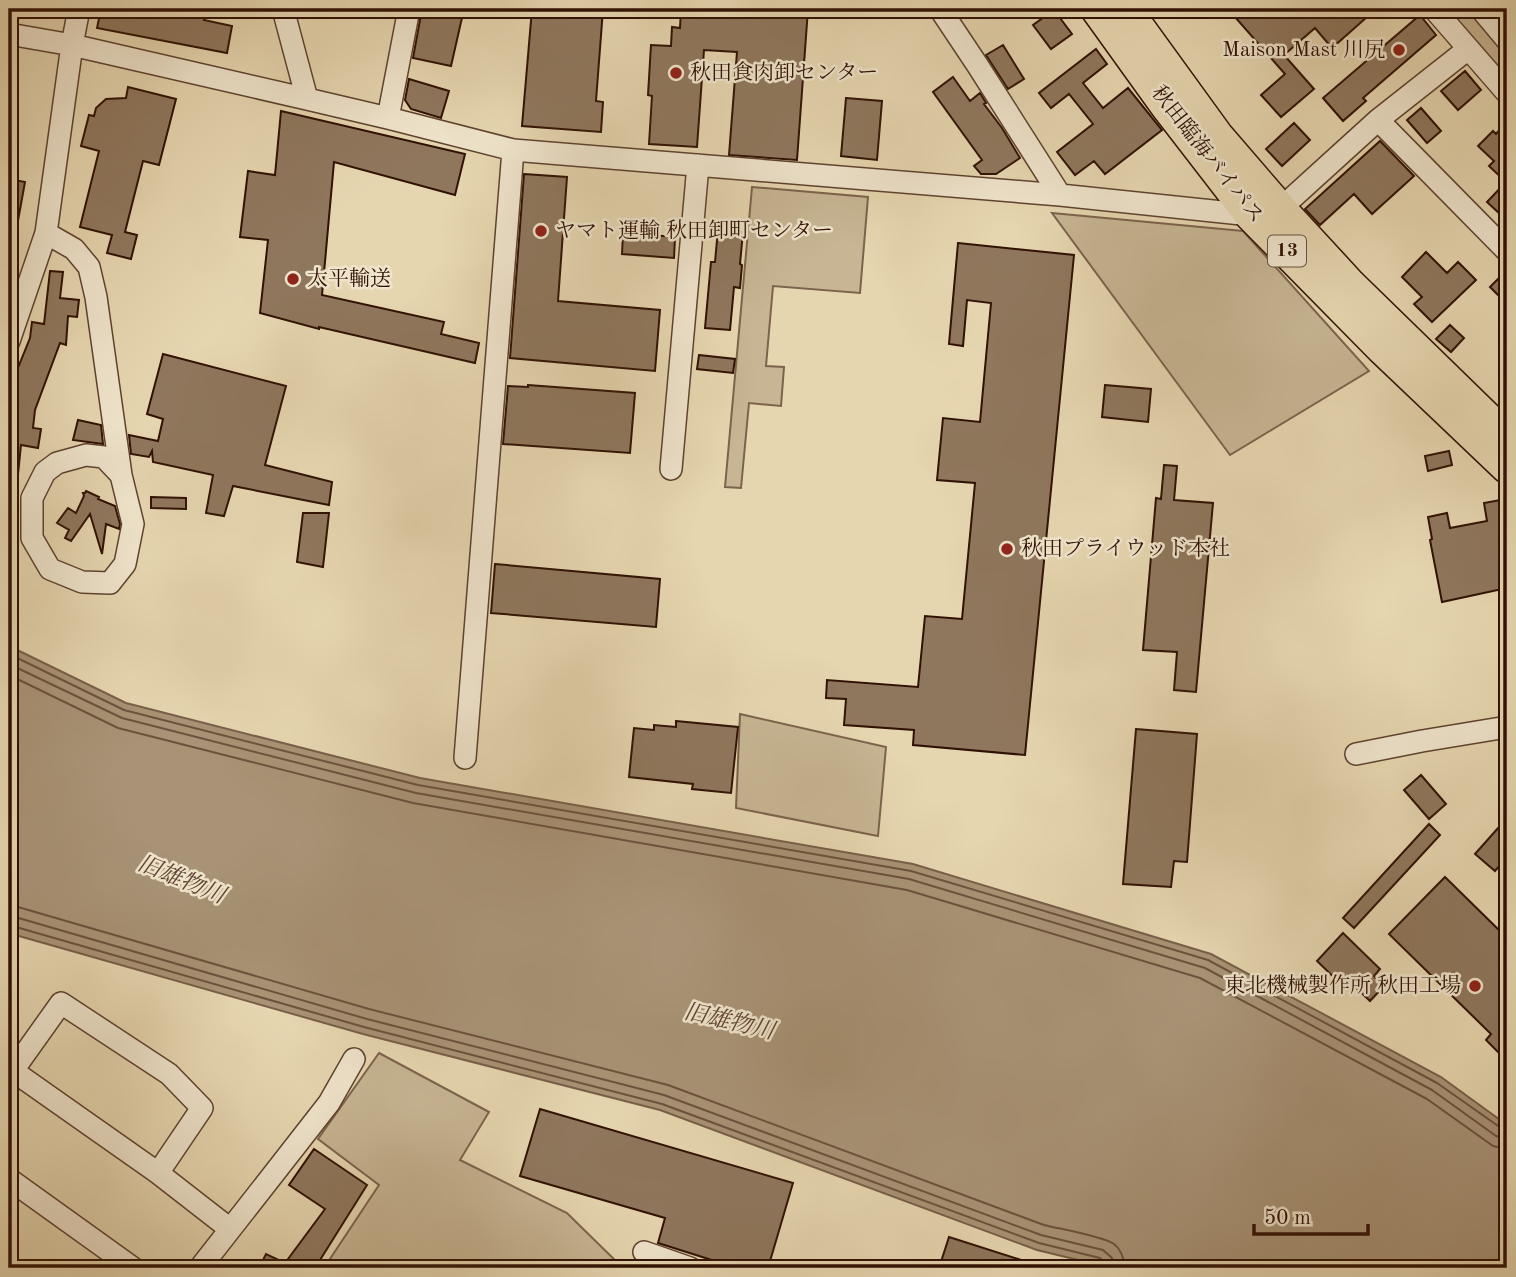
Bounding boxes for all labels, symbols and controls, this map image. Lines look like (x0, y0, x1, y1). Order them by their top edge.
place label: Maison Mast 川尻 (1222, 39, 1385, 61)
marker: Maison Mast 川尻 (1391, 42, 1407, 58)
place label: 秋田食肉卸センター (690, 61, 878, 84)
marker: 秋田食肉卸センター (668, 65, 684, 81)
street label: 秋田臨海バイパス (1147, 81, 1268, 227)
place label: ヤマト運輸 秋田卸町センター (555, 219, 833, 242)
marker: ヤマト運輸 秋田卸町センター (533, 223, 549, 239)
road number: 13 (1268, 235, 1306, 266)
place label: 太平輸送 (307, 267, 391, 290)
marker: 太平輸送 (285, 271, 301, 287)
place label: 秋田プライウッド本社 (1021, 537, 1230, 560)
marker: 秋田プライウッド本社 (999, 541, 1015, 557)
water label: 旧雄物川 (134, 850, 231, 909)
place label: 東北機械製作所 秋田工場 (1224, 974, 1461, 997)
marker: 東北機械製作所 秋田工場 (1467, 978, 1483, 994)
water label: 旧雄物川 (682, 998, 780, 1044)
scale bar (1254, 1193, 1367, 1237)
text: 50 m (1264, 1208, 1311, 1229)

